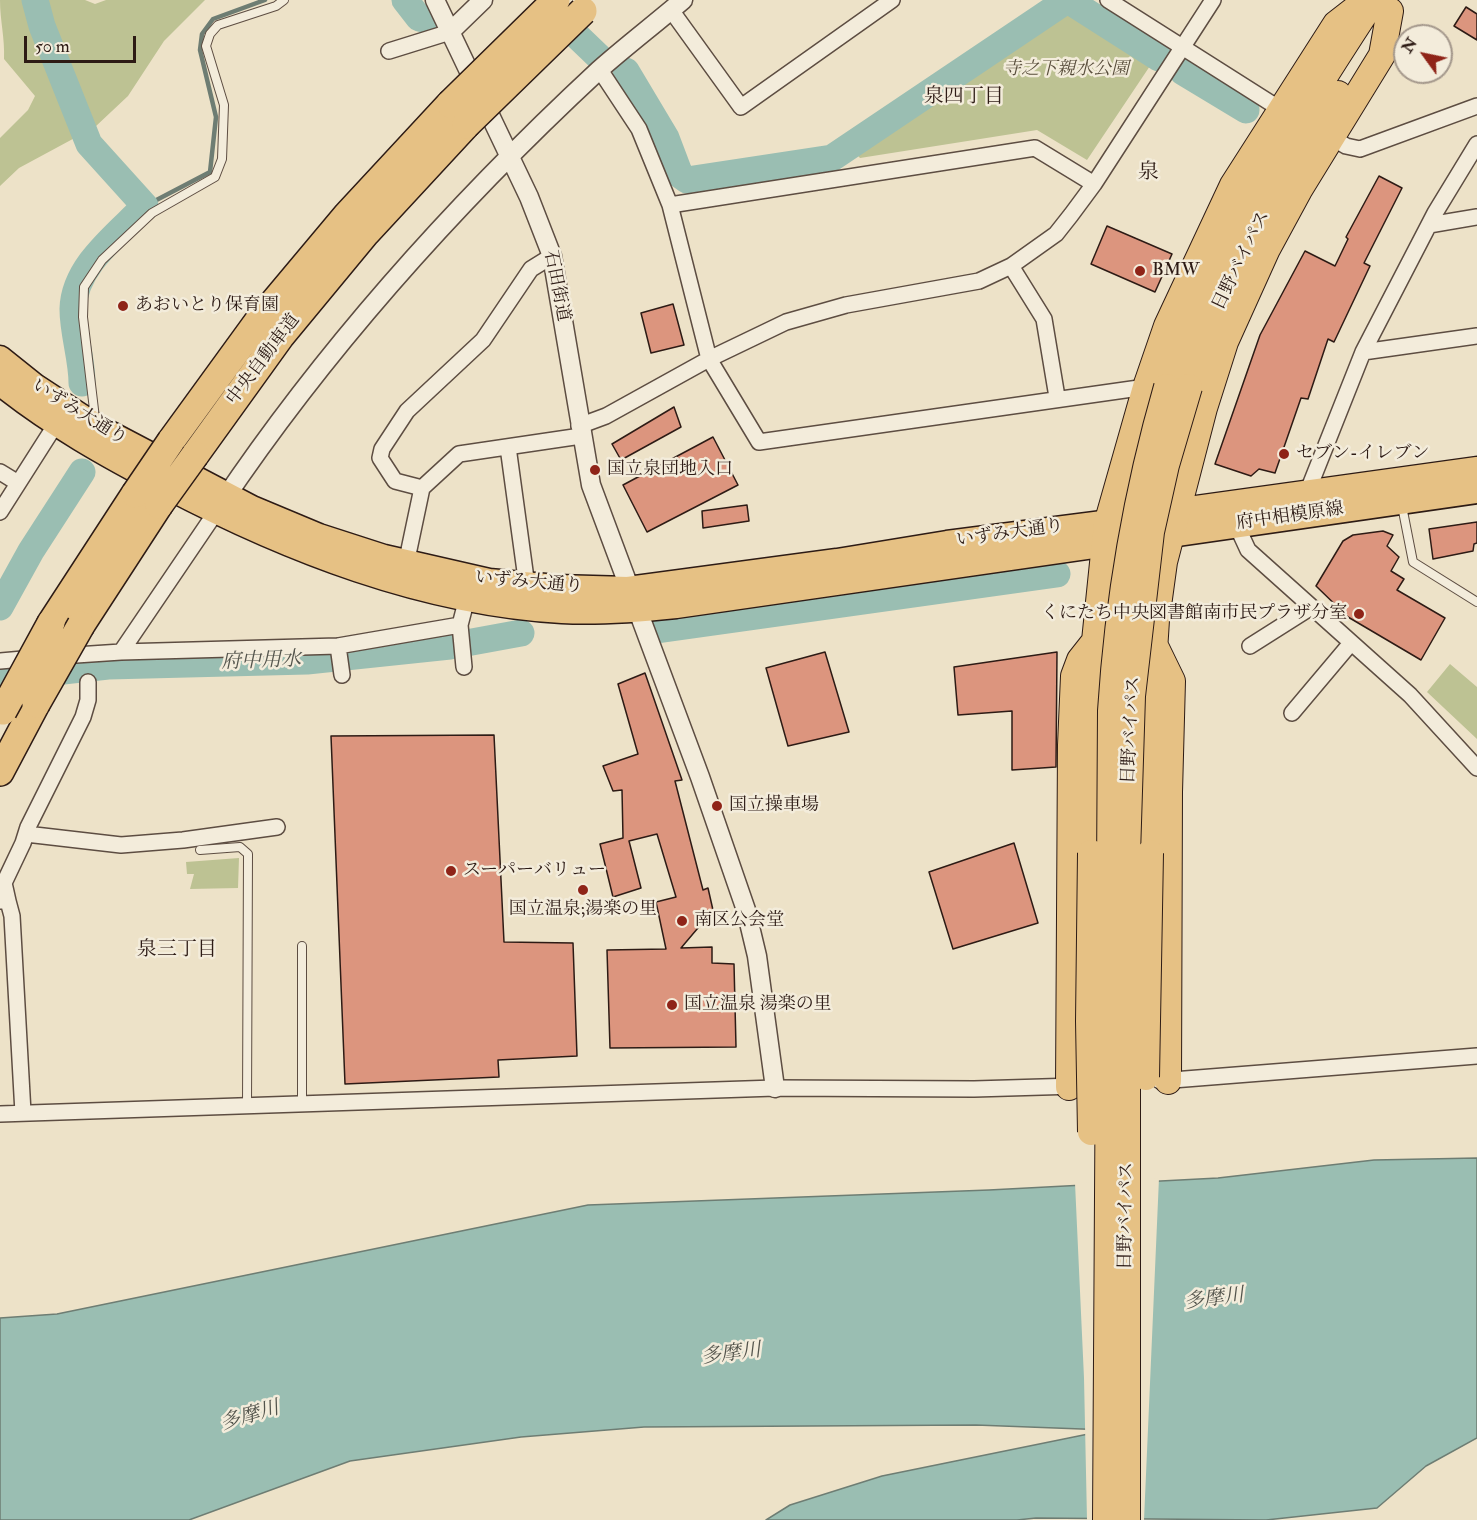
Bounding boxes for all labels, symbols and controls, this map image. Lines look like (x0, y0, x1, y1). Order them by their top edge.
scale bar (27, 24, 140, 62)
north arrow (1393, 24, 1453, 84)
text: N (1397, 34, 1422, 57)
text: 50 m (35, 35, 70, 58)
park label: 寺之下親水公園 (1003, 59, 1129, 81)
district label: 泉四丁目 (924, 86, 1004, 110)
district label: 泉 (1138, 160, 1158, 186)
street label: 日野バイパス (1209, 208, 1275, 314)
street label: 石田街道 (539, 249, 573, 323)
place label: BMW (1152, 260, 1200, 282)
marker: BMW (1133, 264, 1147, 278)
place label: あおいとり保育園 (135, 295, 279, 317)
marker: あおいとり保育園 (116, 299, 130, 313)
street label: 中央自動車道 (223, 310, 305, 410)
street label: いずみ大通り (27, 375, 131, 451)
place label: セブン-イレブン (1296, 443, 1430, 465)
marker: セブン-イレブン (1277, 447, 1291, 461)
place label: 国立泉団地入口 (607, 459, 733, 481)
marker: 国立泉団地入口 (588, 463, 602, 477)
street label: 府中相模原線 (1235, 499, 1345, 535)
street label: いずみ大通り (955, 516, 1065, 552)
street label: いずみ大通り (474, 568, 584, 598)
place label: くにたち中央図書館南市民プラザ分室 (1041, 603, 1347, 625)
marker: くにたち中央図書館南市民プラザ分室 (1352, 607, 1366, 621)
water label: 府中用水 (221, 649, 301, 675)
street label: 日野バイパス (1118, 676, 1146, 784)
place label: 国立操車場 (729, 795, 819, 817)
marker: 国立操車場 (710, 799, 724, 813)
place label: スーパーバリュー (463, 860, 606, 882)
marker: スーパーバリュー (444, 864, 458, 878)
marker: 国立温泉;湯楽の里 (576, 883, 590, 897)
place label: 国立温泉;湯楽の里 (509, 899, 657, 921)
place label: 南区公会堂 (694, 910, 784, 932)
marker: 南区公会堂 (675, 914, 689, 928)
district label: 泉三丁目 (137, 939, 217, 963)
place label: 国立温泉 湯楽の里 (684, 994, 832, 1016)
marker: 国立温泉 湯楽の里 (665, 998, 679, 1012)
street label: 日野バイパス (1115, 1162, 1139, 1270)
water label: 多摩川 (1183, 1284, 1245, 1316)
water label: 多摩川 (700, 1339, 762, 1371)
water label: 多摩川 (218, 1397, 282, 1437)

